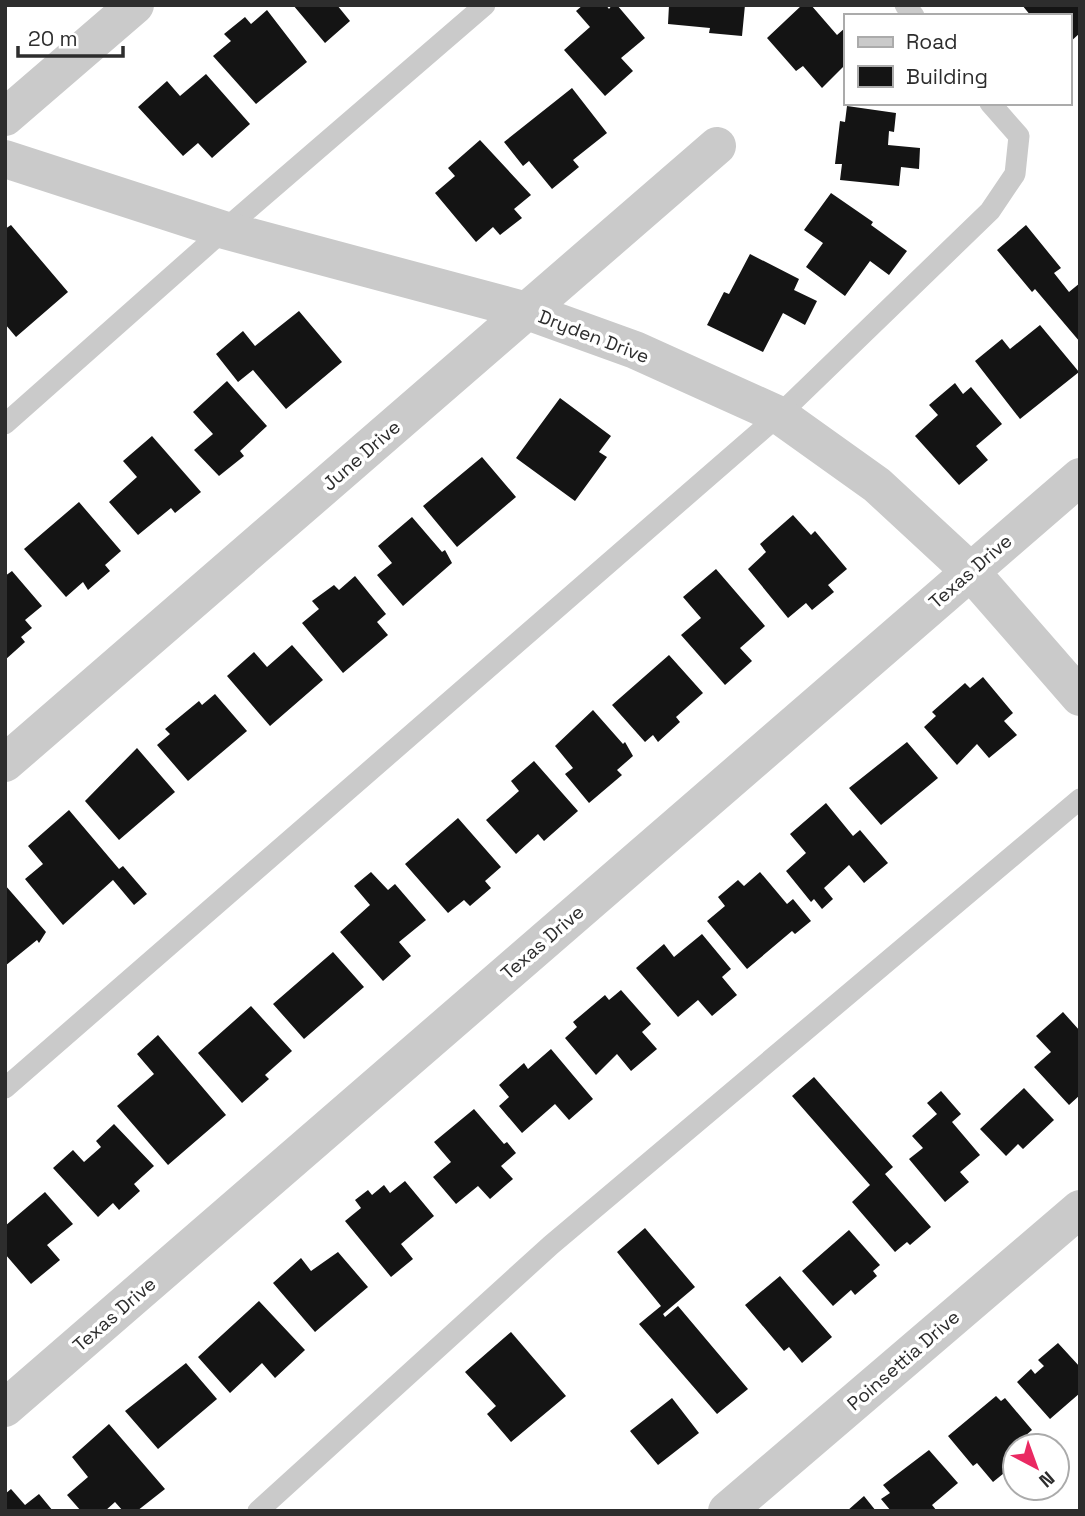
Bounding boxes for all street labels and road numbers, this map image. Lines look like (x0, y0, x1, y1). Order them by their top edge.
street label: Dryden Drive (535, 304, 653, 369)
street label: June Drive (317, 415, 406, 496)
street label: Texas Drive (924, 528, 1017, 614)
street label: Texas Drive (496, 899, 589, 985)
street label: Texas Drive (68, 1271, 161, 1357)
street label: Poinsettia Drive (842, 1305, 965, 1416)

